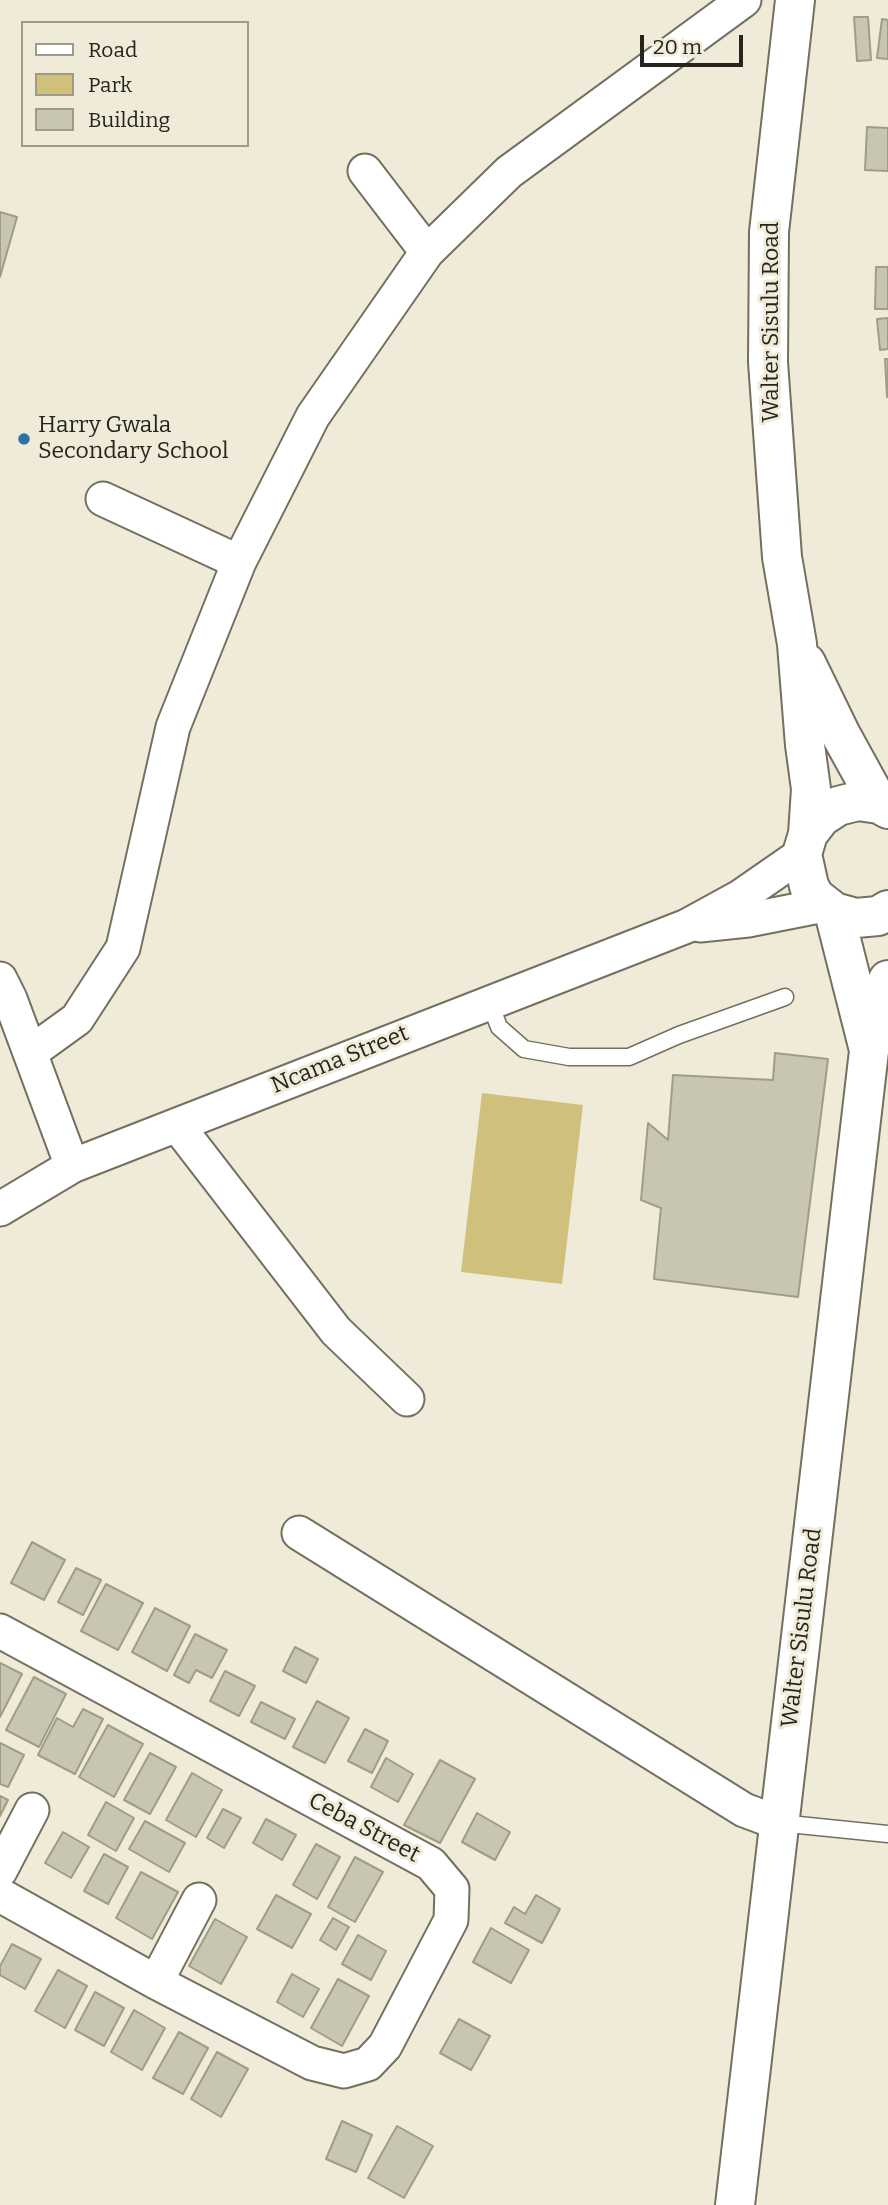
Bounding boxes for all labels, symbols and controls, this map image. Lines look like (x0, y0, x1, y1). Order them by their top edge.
legend (21, 21, 248, 147)
scale bar (643, 21, 746, 65)
text: 20 m (653, 34, 702, 60)
text: Road (88, 37, 137, 63)
text: Park (88, 72, 132, 98)
text: Building (88, 107, 170, 133)
street label: Walter Sisulu Road (758, 222, 786, 422)
place label: Harry Gwala Secondary School (38, 412, 229, 466)
marker: Harry Gwala Secondary School (16, 431, 32, 447)
street label: Ncama Street (267, 1020, 413, 1100)
street label: Walter Sisulu Road (776, 1527, 828, 1729)
street label: Ceba Street (304, 1787, 424, 1869)

